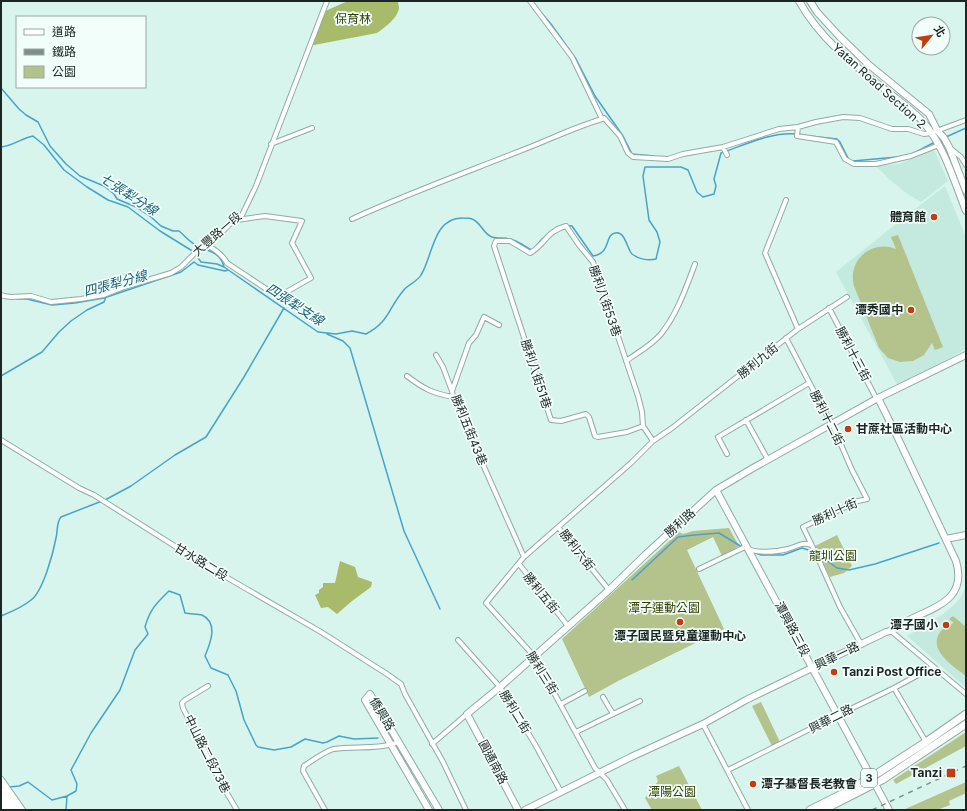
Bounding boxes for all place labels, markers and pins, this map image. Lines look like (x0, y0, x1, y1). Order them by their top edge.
place label: 體育館 (890, 209, 926, 224)
marker: 體育館 (929, 212, 939, 222)
place label: 潭秀國中 (855, 302, 903, 317)
marker: 潭秀國中 (906, 305, 916, 315)
place label: 甘蔗社區活動中心 (856, 421, 952, 436)
marker: 甘蔗社區活動中心 (843, 424, 853, 434)
marker: 潭子國民暨兒童運動中心 (675, 617, 685, 627)
place label: 潭子國小 (890, 617, 938, 632)
marker: 潭子國小 (941, 620, 951, 630)
place label: 潭子國民暨兒童運動中心 (614, 628, 746, 643)
place label: Tanzi Post Office (842, 664, 941, 679)
marker: Tanzi Post Office (829, 667, 839, 677)
place label: Tanzi (910, 765, 942, 780)
marker: Tanzi (945, 767, 957, 779)
place label: 潭子基督長老教會 (761, 776, 857, 791)
marker: 潭子基督長老教會 (748, 779, 758, 789)

